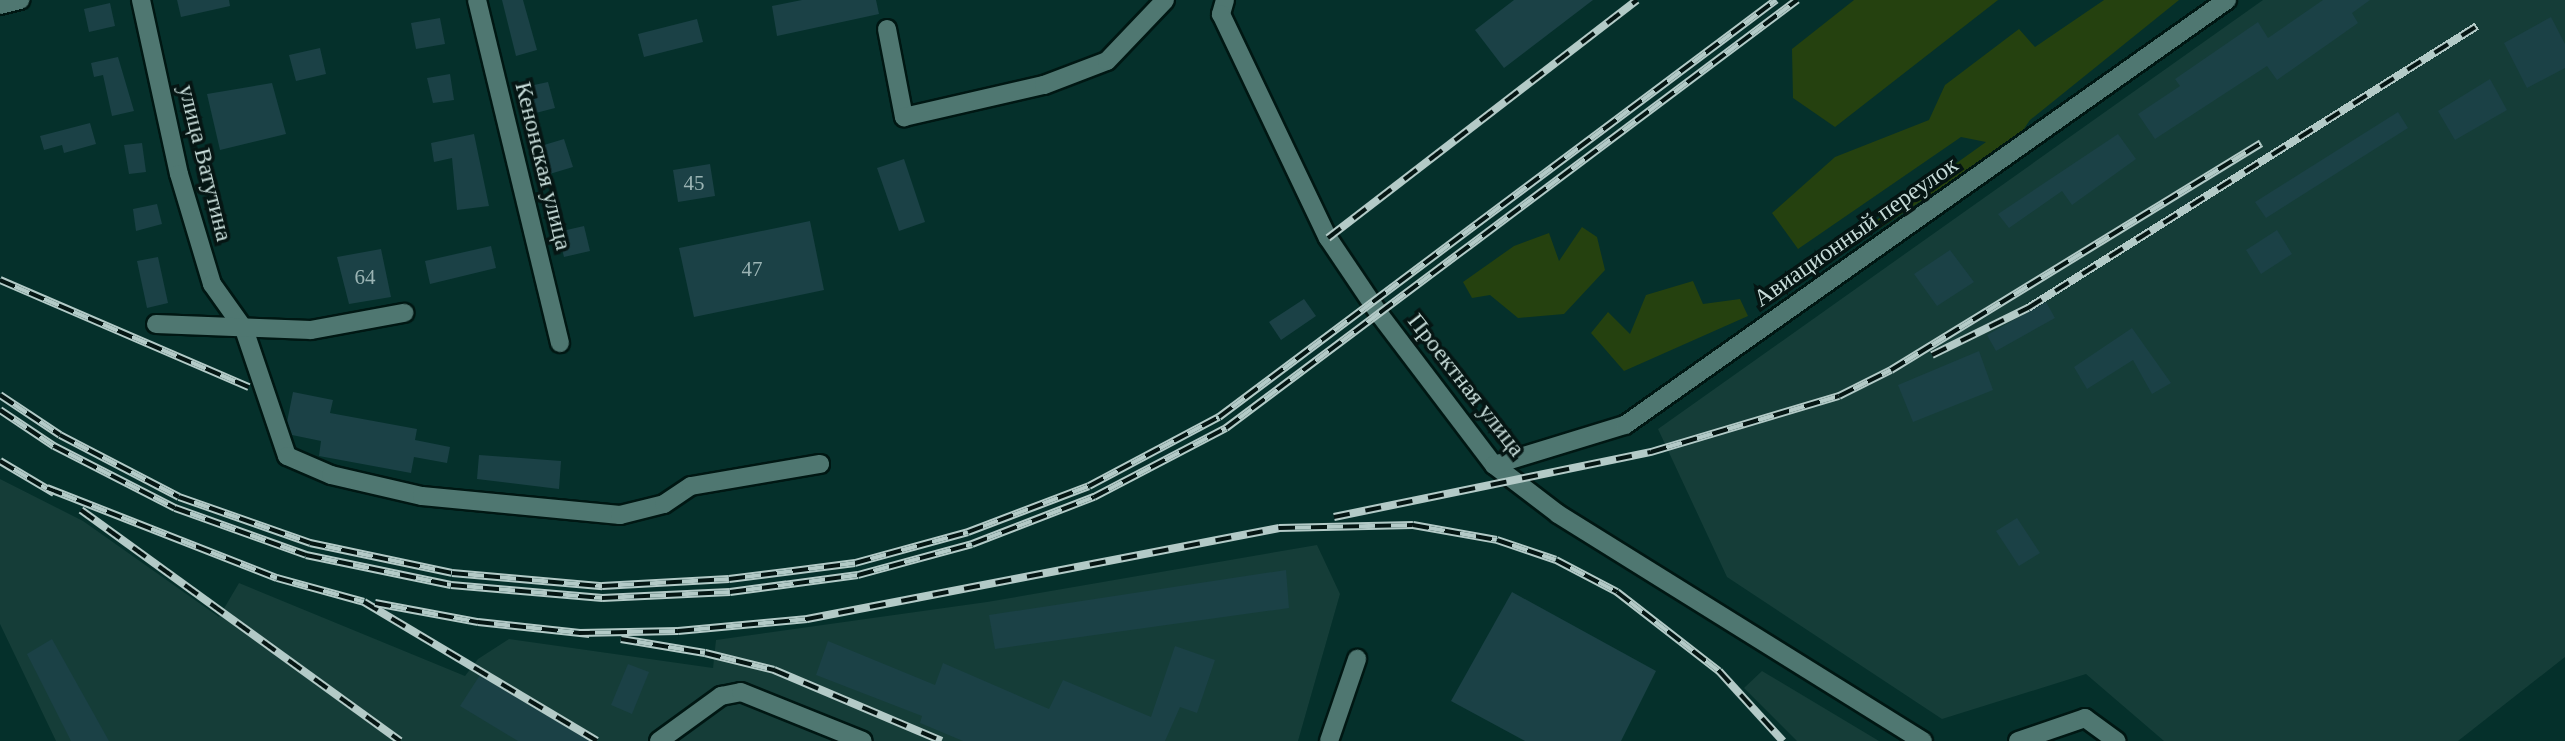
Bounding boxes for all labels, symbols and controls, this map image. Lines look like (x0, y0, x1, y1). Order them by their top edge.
street label: Кенонская улица (508, 79, 578, 253)
street label: улица Ватутина (172, 82, 238, 244)
street label: Авиационный переулок (1748, 151, 1964, 313)
house number: 45 (684, 170, 704, 196)
house number: 47 (742, 256, 762, 282)
house number: 64 (354, 264, 376, 290)
street label: Проектная улица (1401, 308, 1531, 462)

